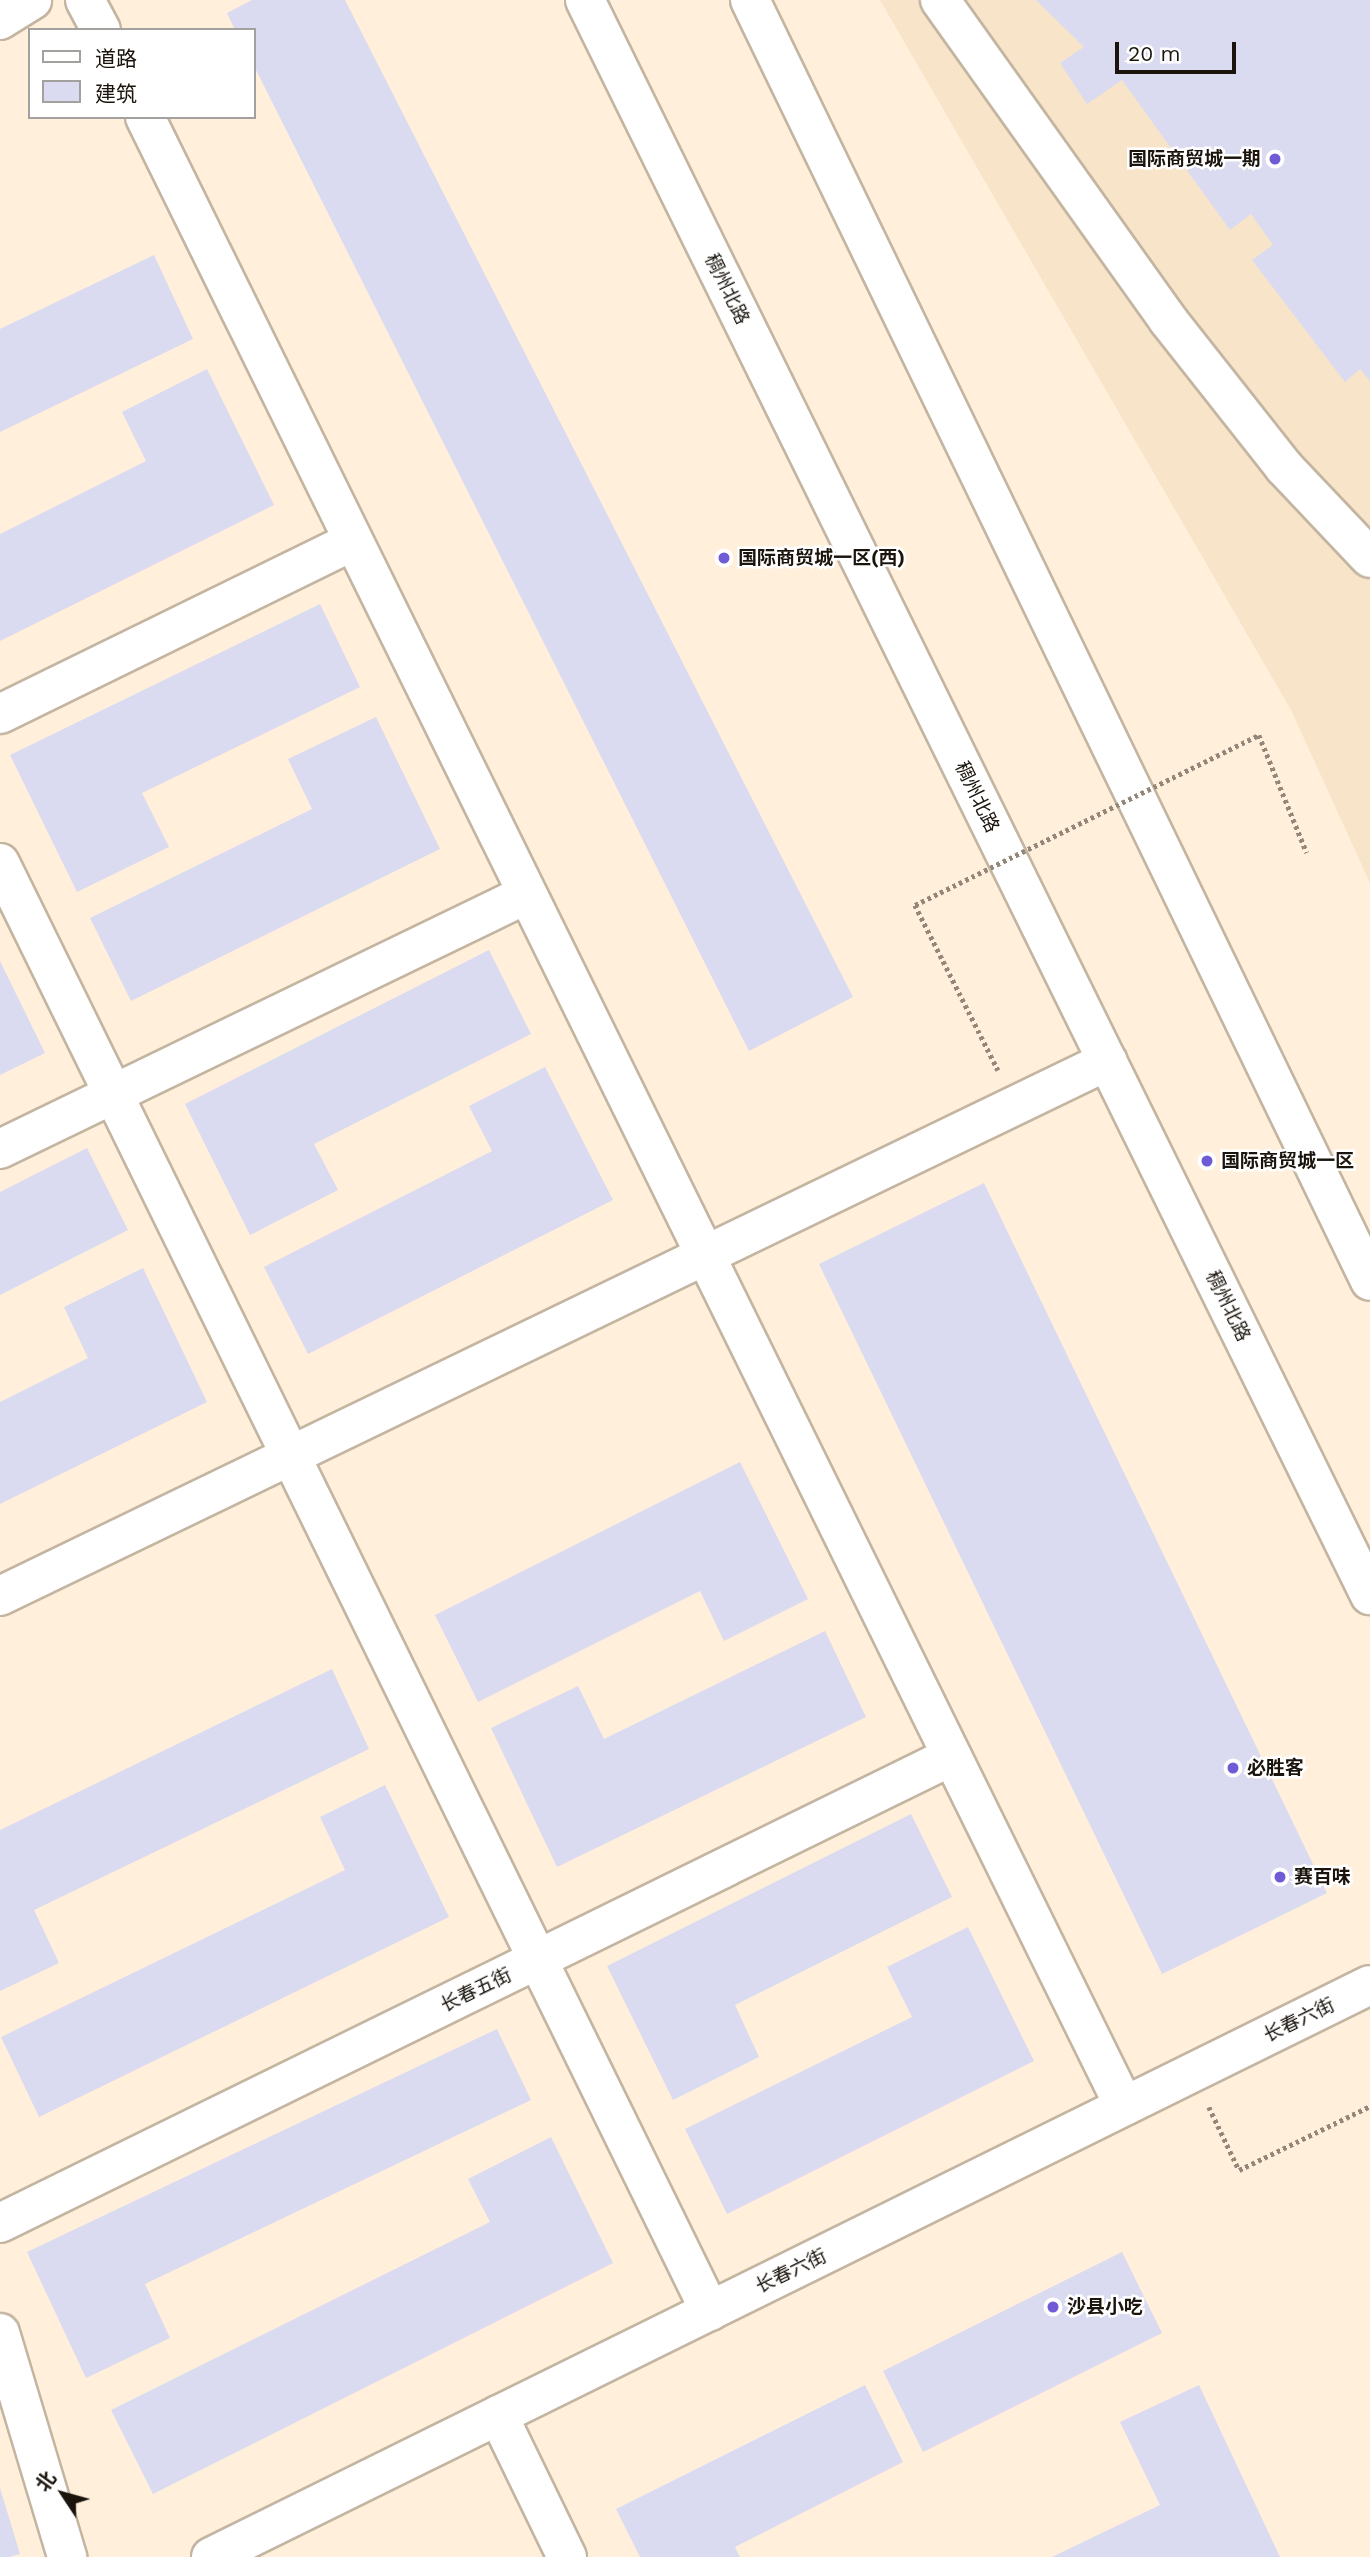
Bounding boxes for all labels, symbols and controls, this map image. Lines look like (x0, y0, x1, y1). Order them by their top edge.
legend (28, 28, 256, 119)
scale bar (1118, 28, 1239, 72)
text: 20 m (1128, 41, 1180, 66)
text: 道路 (95, 46, 137, 71)
text: 建筑 (95, 81, 137, 106)
place label: 国际商贸城一期 (1128, 148, 1261, 170)
marker: 国际商贸城一期 (1267, 151, 1283, 167)
street label: 稠州北路 (700, 250, 754, 328)
place label: 国际商贸城一区(西) (738, 547, 905, 569)
marker: 国际商贸城一区(西) (716, 550, 732, 566)
street label: 稠州北路 (950, 758, 1004, 836)
place label: 国际商贸城一区 (1221, 1150, 1354, 1172)
marker: 国际商贸城一区 (1199, 1153, 1215, 1169)
street label: 稠州北路 (1201, 1267, 1255, 1345)
place label: 必胜客 (1247, 1757, 1304, 1779)
marker: 必胜客 (1225, 1760, 1241, 1776)
place label: 赛百味 (1294, 1866, 1351, 1888)
marker: 赛百味 (1272, 1869, 1288, 1885)
street label: 长春五街 (437, 1963, 515, 2017)
street label: 长春六街 (1260, 1993, 1338, 2047)
street label: 长春六街 (752, 2244, 830, 2298)
place label: 沙县小吃 (1067, 2296, 1143, 2318)
marker: 沙县小吃 (1045, 2299, 1061, 2315)
north arrow (28, 2459, 98, 2529)
text: 北 (31, 2467, 60, 2496)

